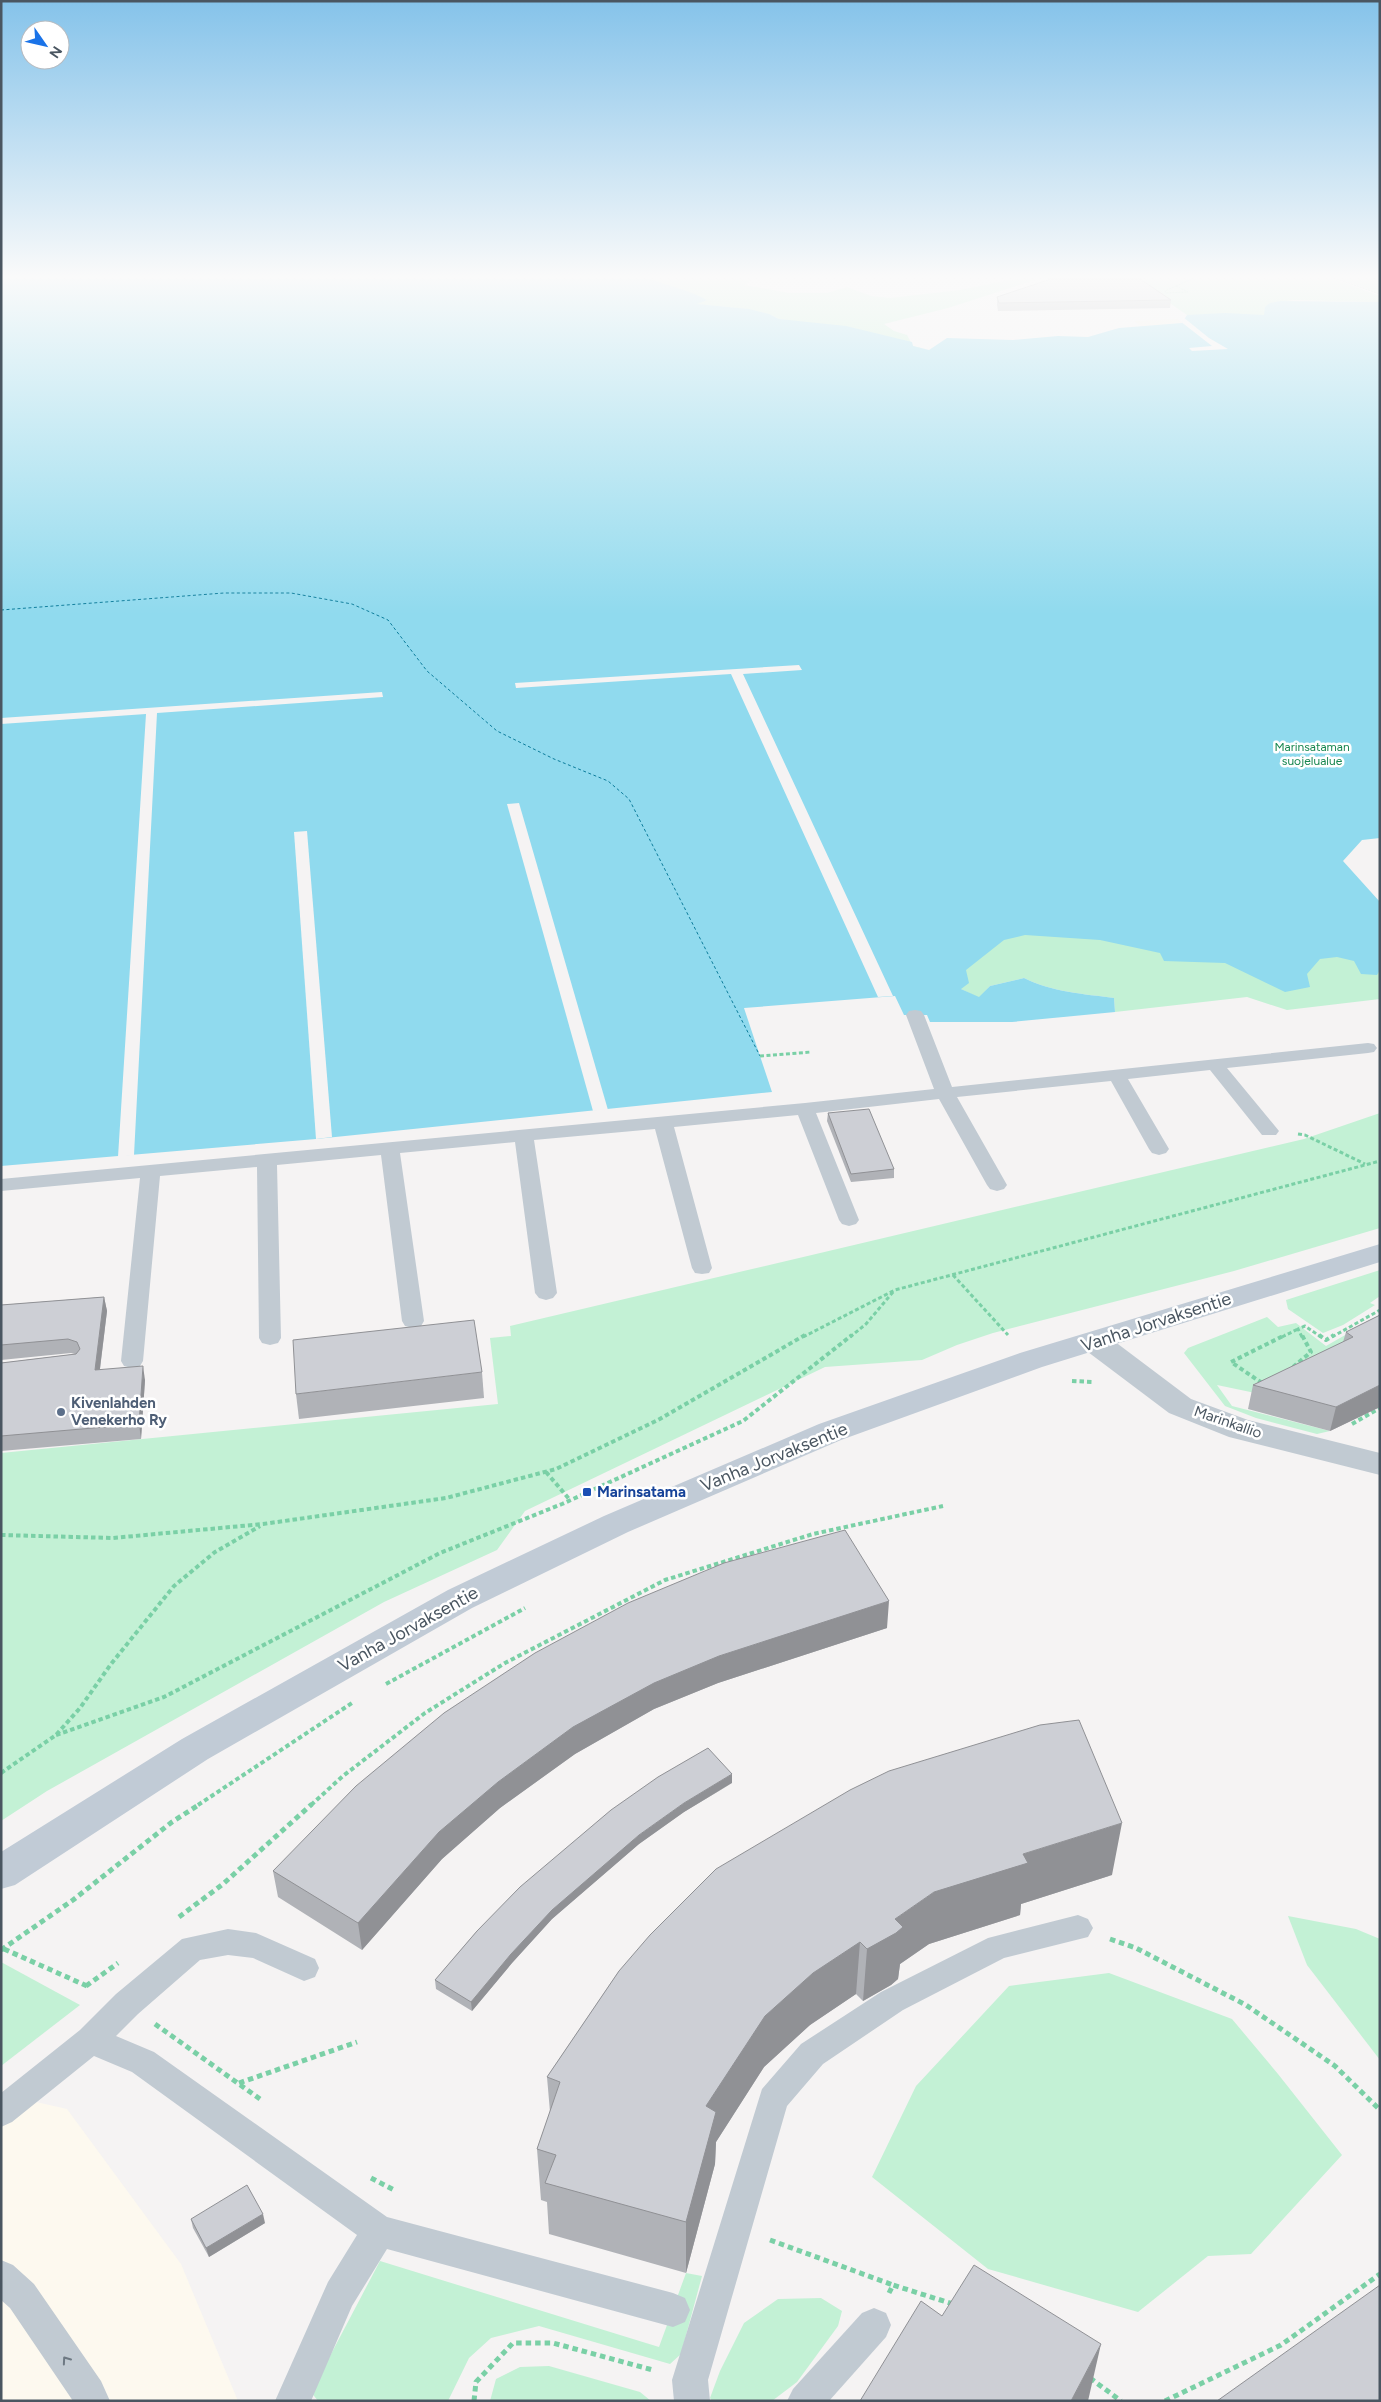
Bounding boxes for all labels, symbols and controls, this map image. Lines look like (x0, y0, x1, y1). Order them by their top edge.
north arrow (20, 20, 70, 70)
text: N (45, 43, 65, 61)
park label: Marinsataman suojelualue (1274, 740, 1350, 768)
street label: Vanha Jorvaksentie (1078, 1287, 1234, 1357)
place label: Kivenlahden Venekerho Ry (71, 1394, 167, 1429)
street label: Marinkallio (1192, 1402, 1265, 1442)
marker: Kivenlahden Venekerho Ry (55, 1406, 67, 1418)
street label: Vanha Jorvaksentie (697, 1417, 851, 1497)
place label: Marinsatama (597, 1483, 686, 1501)
marker: Marinsatama (581, 1486, 593, 1498)
street label: Vanha Jorvaksentie (334, 1581, 482, 1677)
one-way arrow (63, 2356, 72, 2366)

